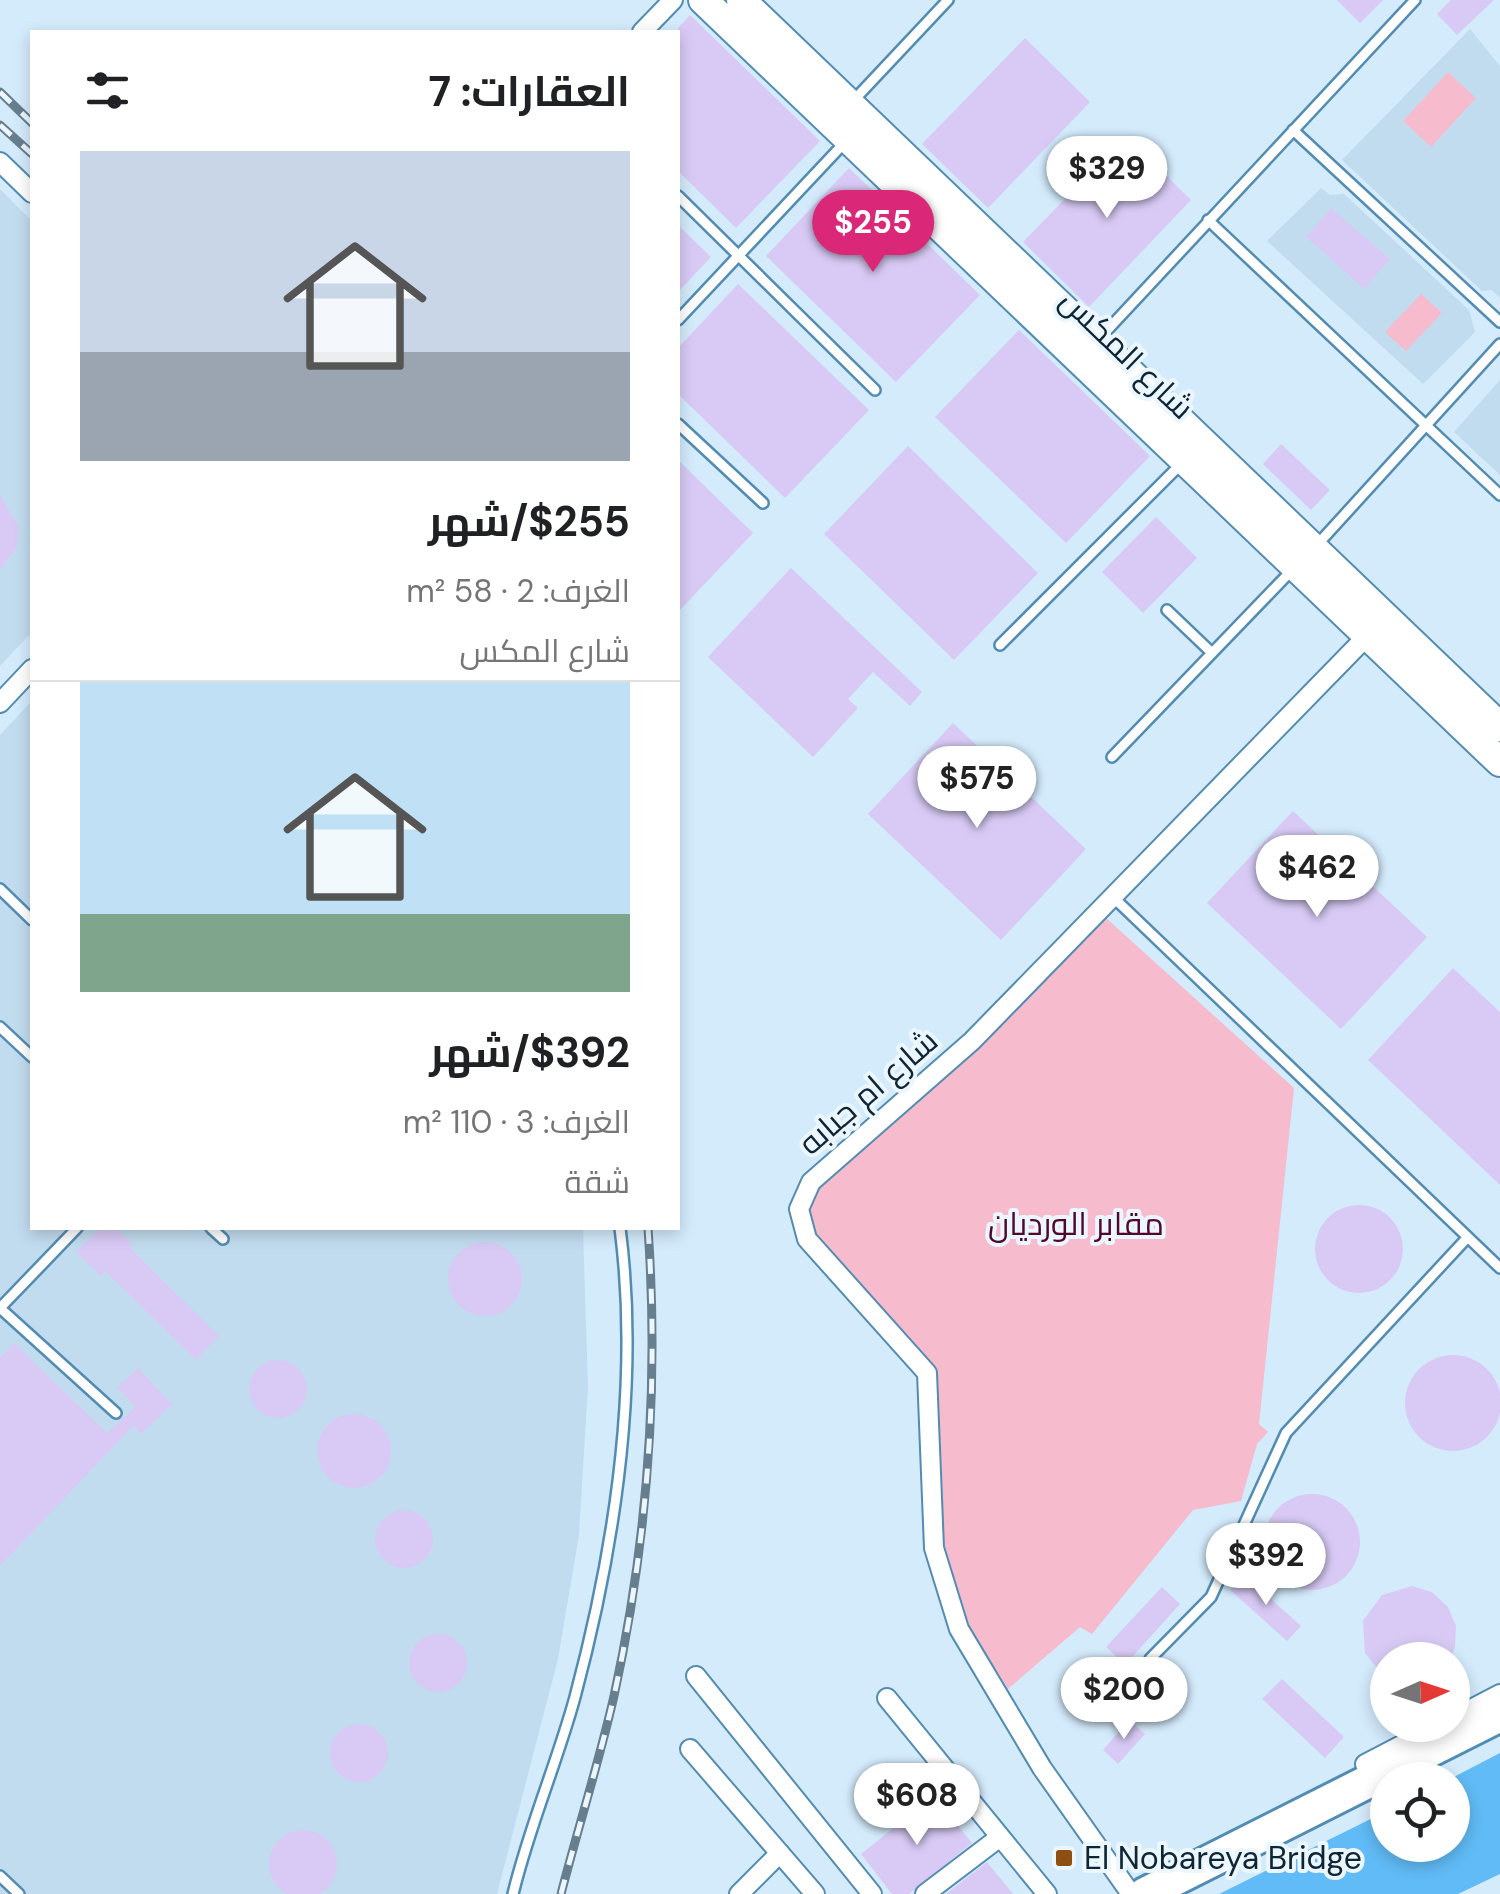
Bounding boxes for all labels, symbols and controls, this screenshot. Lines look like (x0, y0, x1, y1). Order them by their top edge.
icon: filters (80, 63, 135, 118)
text: العقارات: 7 (428, 64, 630, 119)
pin: $329 (1048, 136, 1166, 221)
text: $329 (1068, 147, 1146, 189)
pin: $255 (814, 190, 932, 275)
text: $255 (834, 201, 912, 243)
icon: home (265, 216, 445, 396)
street label: شارع المكس (1050, 280, 1203, 429)
text: $255/شهر (428, 494, 630, 549)
text: الغرف: 2 · 58 m² (406, 570, 630, 612)
text: شارع المكس (460, 630, 630, 672)
pin: $575 (918, 746, 1036, 831)
icon: home (265, 747, 445, 927)
text: $575 (939, 757, 1015, 799)
pin: $462 (1258, 835, 1376, 920)
text: $462 (1278, 846, 1356, 888)
street label: شارع ام جبابه (790, 1020, 947, 1165)
text: $392/شهر (430, 1025, 630, 1080)
text: الغرف: 3 · 110 m² (403, 1101, 630, 1143)
text: شقة (565, 1161, 630, 1203)
park label: مقابر الورديان (988, 1203, 1164, 1245)
pin: $392 (1207, 1523, 1325, 1608)
text: $392 (1228, 1534, 1304, 1576)
north arrow (1370, 1642, 1470, 1742)
map controls (1370, 1642, 1470, 1862)
pin: $200 (1065, 1657, 1183, 1742)
text: $200 (1083, 1668, 1165, 1710)
button: locate (1370, 1762, 1470, 1862)
pin: $608 (858, 1763, 976, 1848)
text: $608 (876, 1774, 958, 1816)
place label: El Nobareya Bridge (1084, 1837, 1362, 1879)
marker: El Nobareya Bridge (1053, 1847, 1075, 1869)

